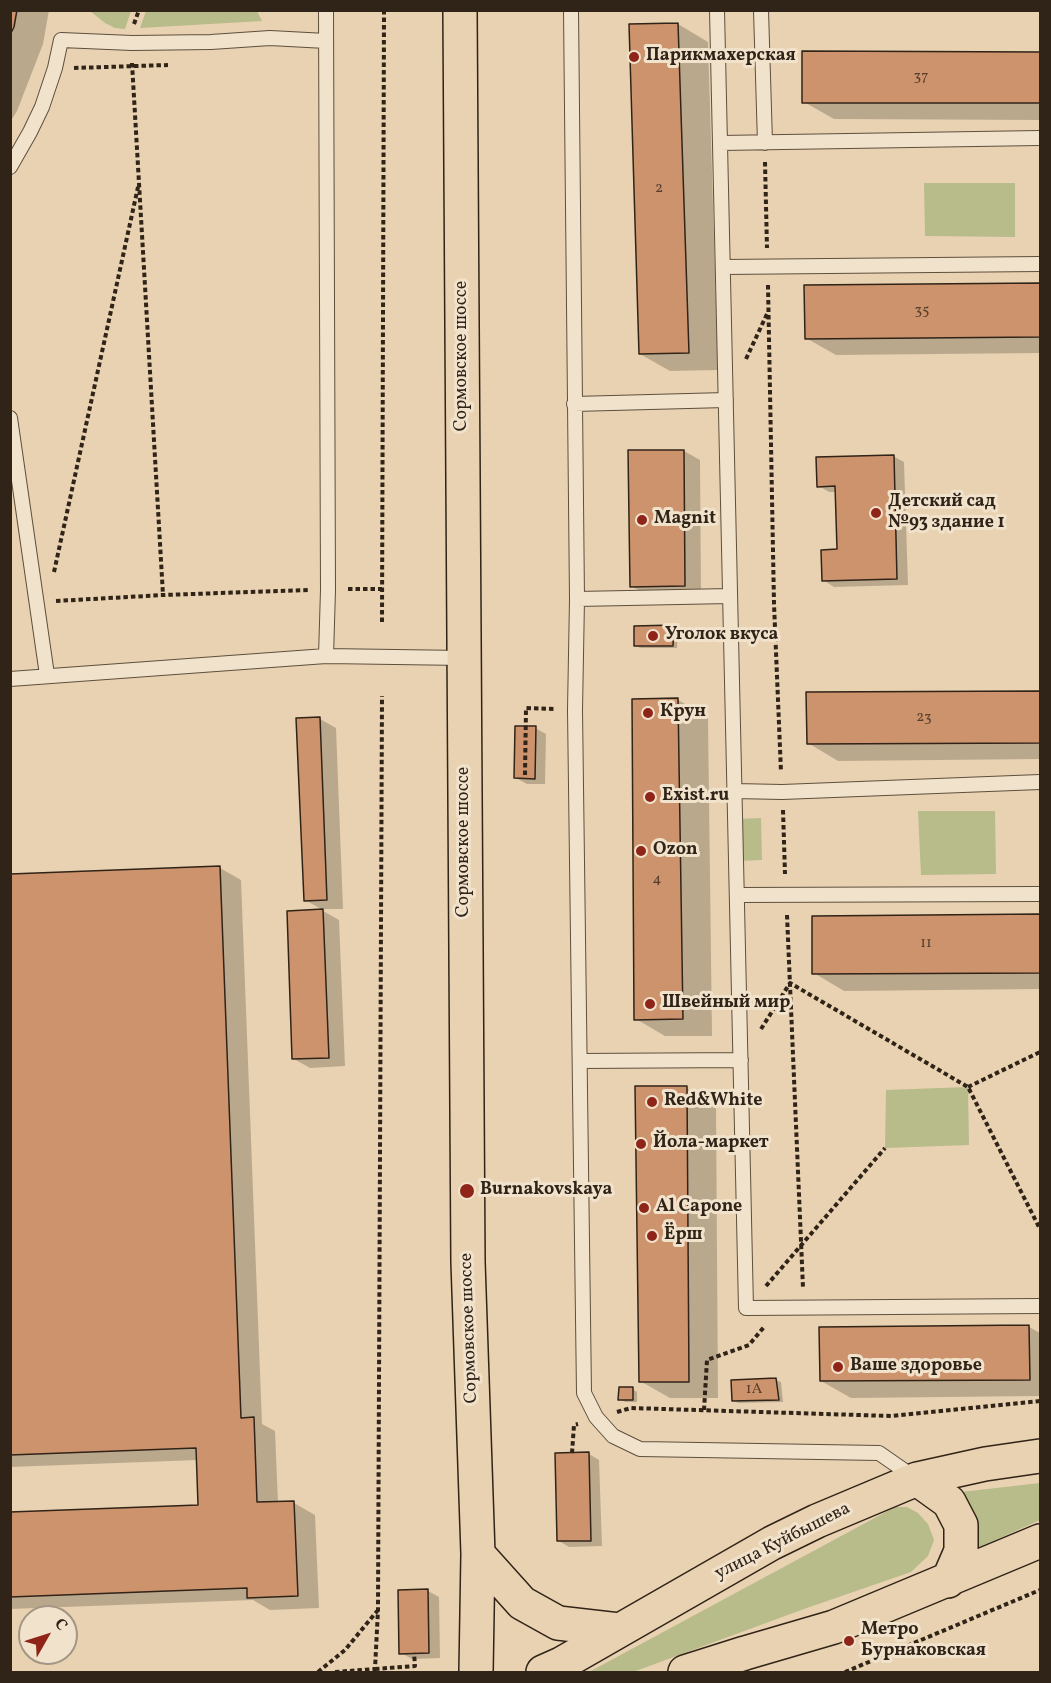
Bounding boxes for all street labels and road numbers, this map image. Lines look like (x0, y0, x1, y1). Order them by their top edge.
street label: Сормовское шоссе (452, 281, 474, 431)
street label: Сормовское шоссе (454, 767, 476, 917)
street label: Сормовское шоссе (457, 1252, 483, 1404)
street label: улица Куйбышева (712, 1499, 854, 1585)

